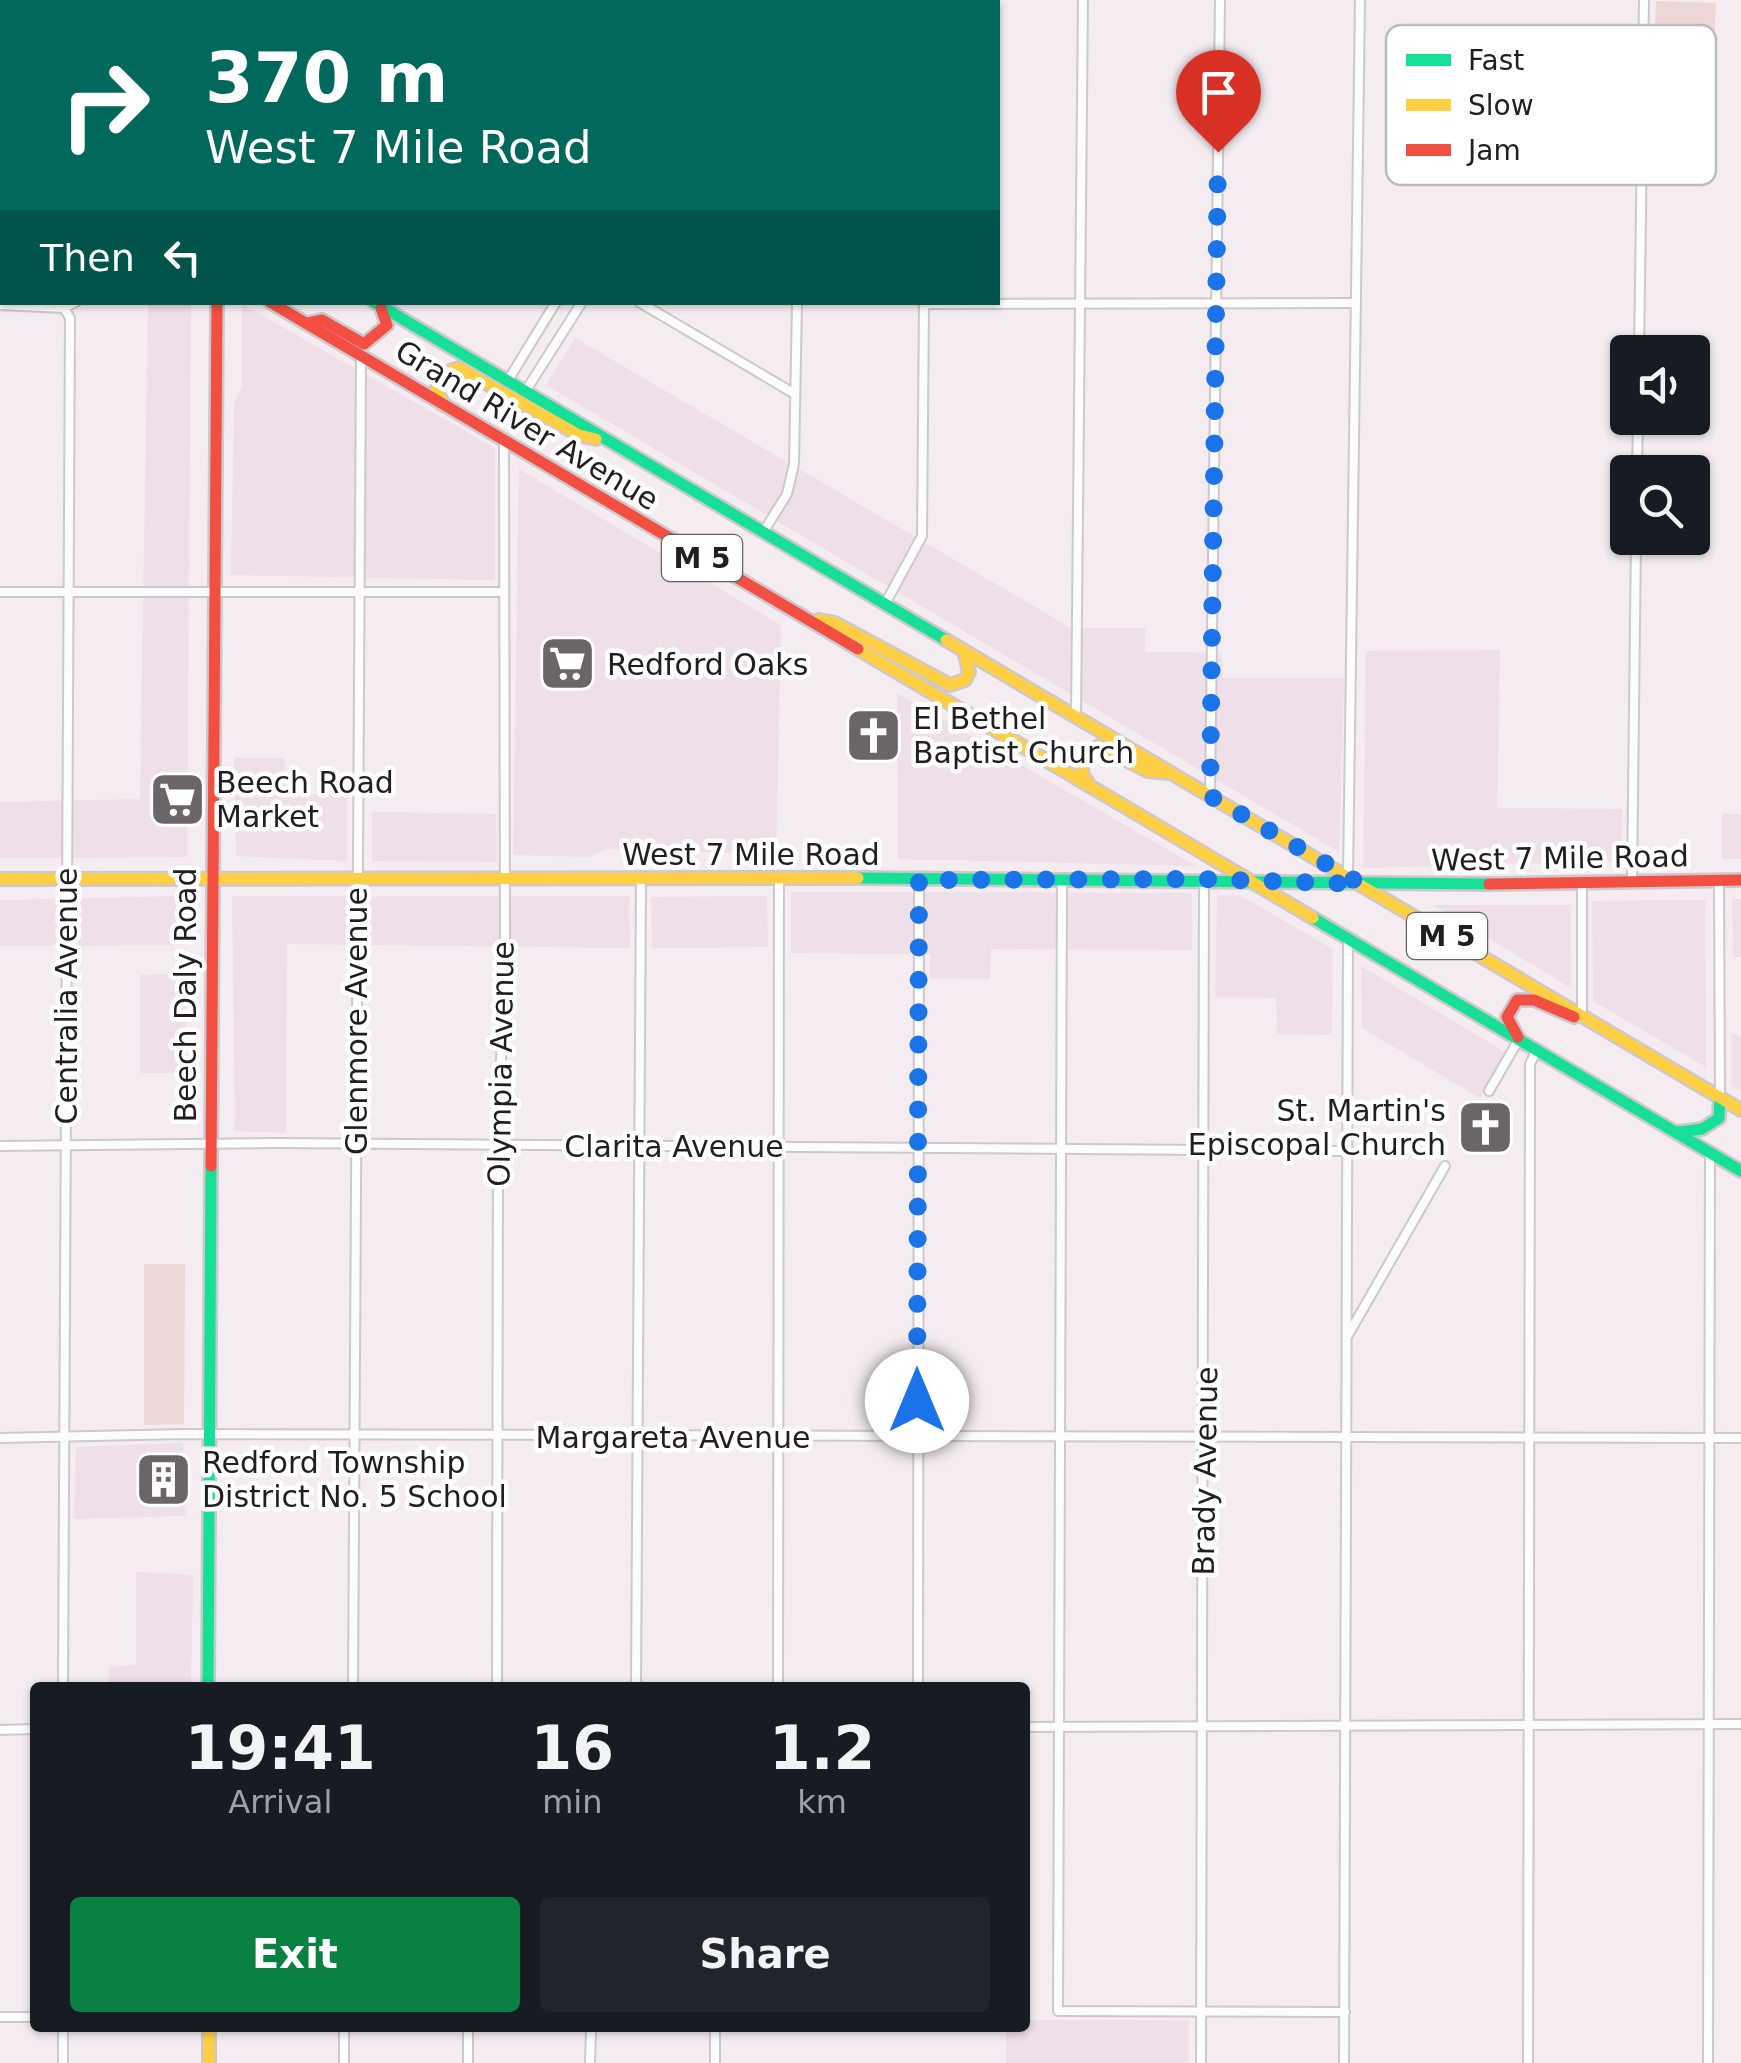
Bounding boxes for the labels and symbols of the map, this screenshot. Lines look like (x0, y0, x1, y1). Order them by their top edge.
legend (1386, 25, 1716, 185)
text: Fast (1468, 44, 1524, 77)
pin (1176, 50, 1261, 153)
text: Slow (1468, 89, 1534, 122)
text: Jam (1466, 134, 1521, 167)
street label: Grand River Avenue (389, 333, 665, 517)
road number: M 5 (662, 535, 742, 581)
supermarket icon: Redford Oaks (538, 634, 598, 694)
place label: Redford Oaks (607, 647, 808, 682)
place label: El Bethel Baptist Church (913, 701, 1134, 770)
church icon: El Bethel Baptist Church (844, 705, 904, 765)
place label: Beech Road Market (216, 765, 394, 834)
supermarket icon: Beech Road Market (147, 769, 207, 829)
street label: West 7 Mile Road (622, 837, 880, 872)
street label: West 7 Mile Road (1431, 838, 1689, 878)
street label: Centralia Avenue (49, 868, 84, 1124)
street label: Beech Daly Road (168, 868, 203, 1122)
street label: Glenmore Avenue (339, 887, 374, 1155)
road number: M 5 (1407, 913, 1487, 959)
street label: Olympia Avenue (481, 941, 521, 1187)
place label: St. Martin's Episcopal Church (1188, 1093, 1446, 1162)
church icon: St. Martin's Episcopal Church (1455, 1097, 1515, 1157)
street label: Clarita Avenue (564, 1129, 784, 1164)
position arrow (865, 1349, 969, 1453)
street label: Brady Avenue (1186, 1366, 1224, 1576)
street label: Margareta Avenue (536, 1420, 810, 1455)
place label: Redford Township District No. 5 School (202, 1445, 507, 1514)
building icon: Redford Township District No. 5 School (133, 1449, 193, 1509)

